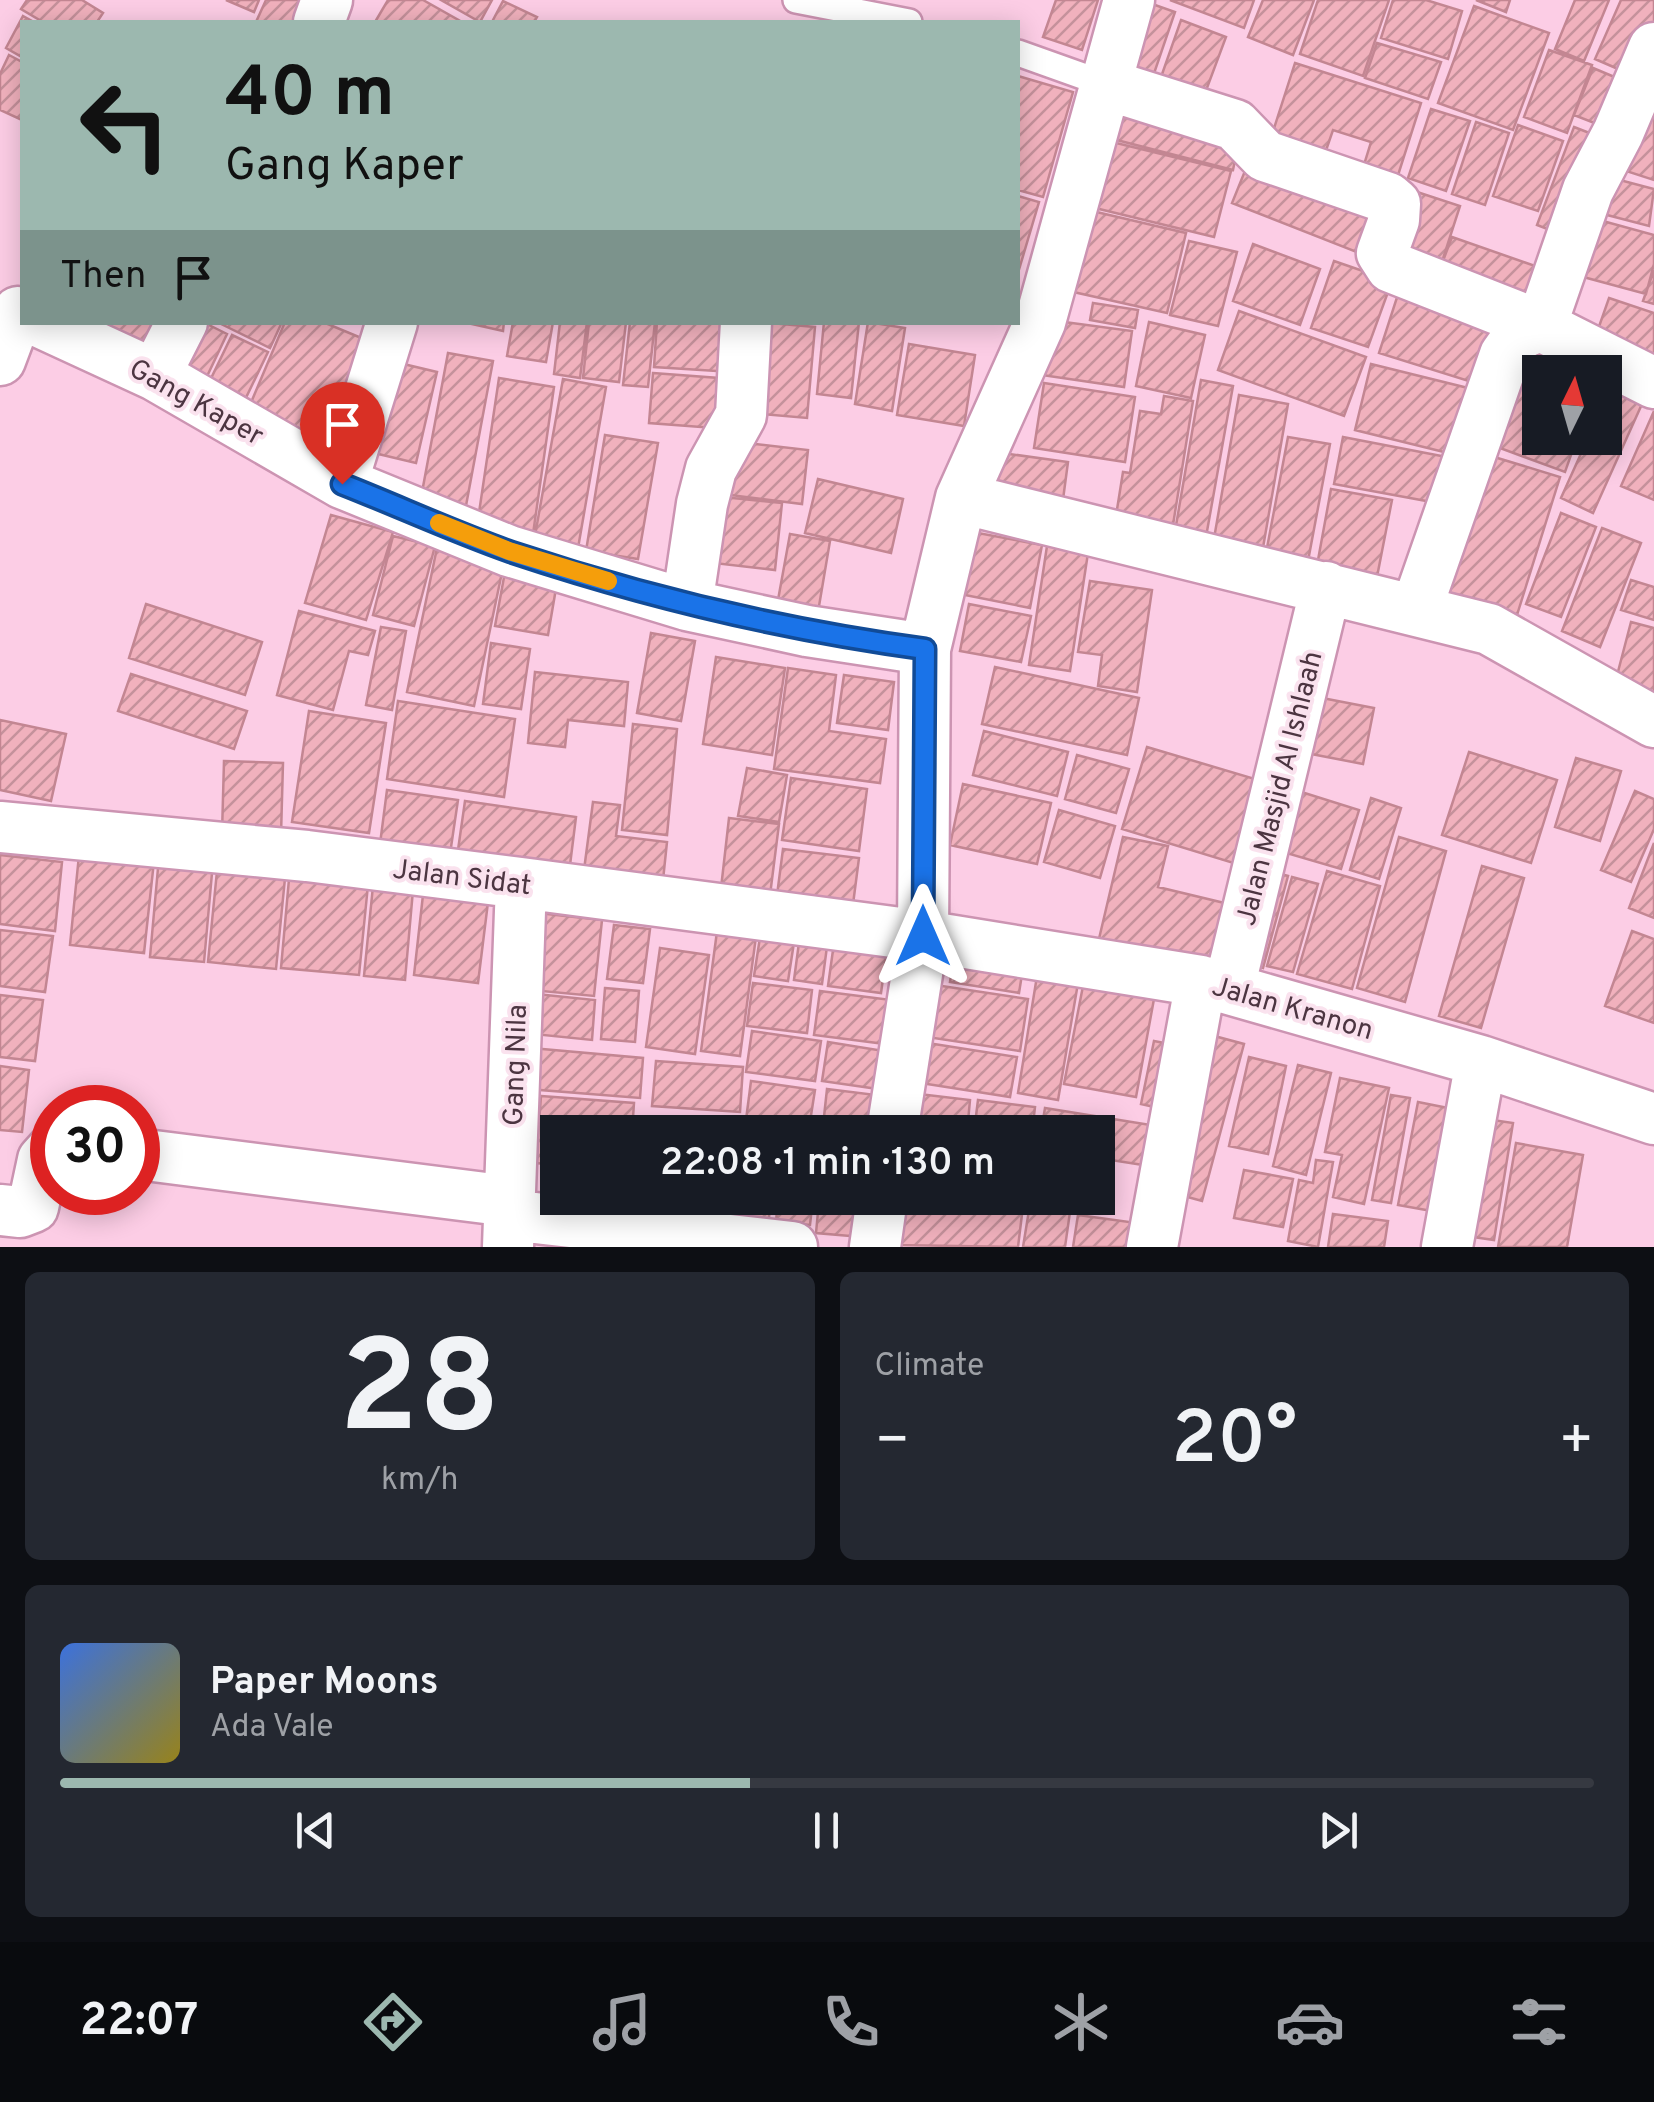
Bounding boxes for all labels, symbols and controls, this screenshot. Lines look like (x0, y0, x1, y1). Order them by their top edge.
text: 40 m (225, 52, 395, 141)
icon: left (60, 60, 190, 190)
text: Gang Kaper (225, 139, 464, 196)
icon: arrive (166, 250, 221, 305)
text: Then (60, 253, 146, 302)
street label: Gang Kaper (122, 352, 269, 455)
north arrow (1522, 355, 1622, 455)
map controls (1522, 355, 1622, 455)
pin (300, 382, 385, 485)
icon: arrive (315, 397, 370, 452)
street label: Jalan Masjid Al Ishlaah (1229, 648, 1332, 930)
street label: Jalan Sidat (390, 853, 533, 905)
position arrow (871, 884, 975, 988)
street label: Jalan Kranon (1207, 970, 1377, 1050)
street label: Gang Nila (497, 1004, 537, 1127)
speed limit sign: 30 (30, 1085, 160, 1215)
text: 22:08 · 1 min · 130 m (660, 1140, 995, 1189)
text: 28 (339, 1313, 500, 1478)
text: Climate (875, 1347, 984, 1387)
text: 20° (1171, 1395, 1297, 1490)
text: − (875, 1408, 910, 1478)
text: + (1559, 1408, 1594, 1478)
text: km/h (381, 1461, 459, 1501)
text: Paper Moons (210, 1659, 439, 1708)
text: Ada Vale (210, 1708, 334, 1748)
icon: previous (288, 1803, 343, 1858)
icon: pause (799, 1803, 854, 1858)
icon: next (1311, 1803, 1366, 1858)
icon: directions (358, 1987, 428, 2057)
icon: music (587, 1987, 657, 2057)
icon: phone (816, 1987, 886, 2057)
icon: climate (1046, 1987, 1116, 2057)
icon: car (1275, 1987, 1345, 2057)
icon: filters (1504, 1987, 1574, 2057)
text: 22:07 (80, 1994, 198, 2051)

